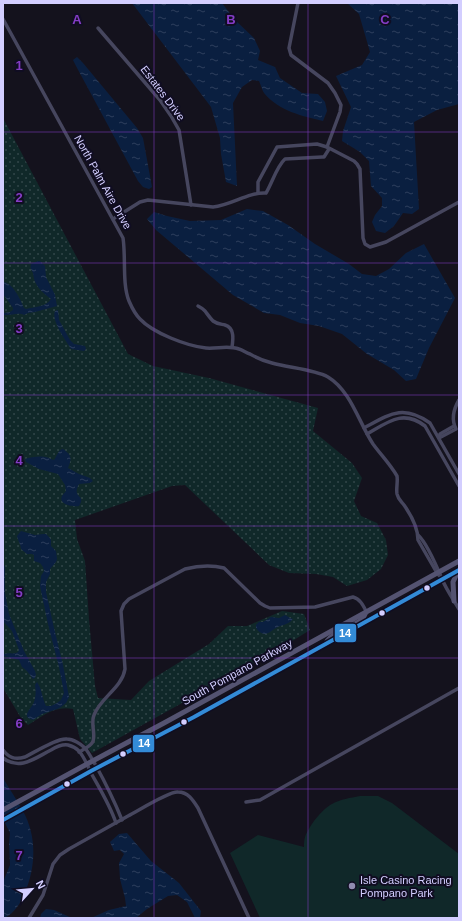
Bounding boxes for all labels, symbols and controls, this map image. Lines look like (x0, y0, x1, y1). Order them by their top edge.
text: A (72, 12, 82, 27)
text: B (226, 12, 236, 27)
text: C (380, 12, 390, 27)
text: 1 (15, 58, 23, 73)
street label: Estates Drive (139, 63, 187, 123)
street label: North Palm Aire Drive (72, 133, 134, 231)
text: 2 (15, 190, 23, 205)
text: 3 (15, 321, 23, 336)
text: 4 (15, 453, 23, 468)
unlabelled marker (422, 583, 432, 593)
text: 5 (15, 585, 23, 600)
unlabelled marker (377, 608, 387, 618)
line badge: 14 (334, 623, 357, 643)
text: 14 (339, 627, 352, 639)
street label: South Pompano Parkway (180, 636, 295, 707)
text: 6 (15, 716, 23, 731)
unlabelled marker (179, 717, 189, 727)
line badge: 14 (132, 734, 155, 753)
text: 14 (138, 737, 151, 749)
unlabelled marker (118, 749, 128, 759)
unlabelled marker (62, 779, 72, 789)
text: 7 (15, 848, 23, 863)
north arrow (12, 869, 52, 909)
place label: Isle Casino Racing Pompano Park (360, 874, 452, 899)
text: N (34, 878, 48, 891)
marker: Isle Casino Racing Pompano Park (347, 881, 357, 891)

